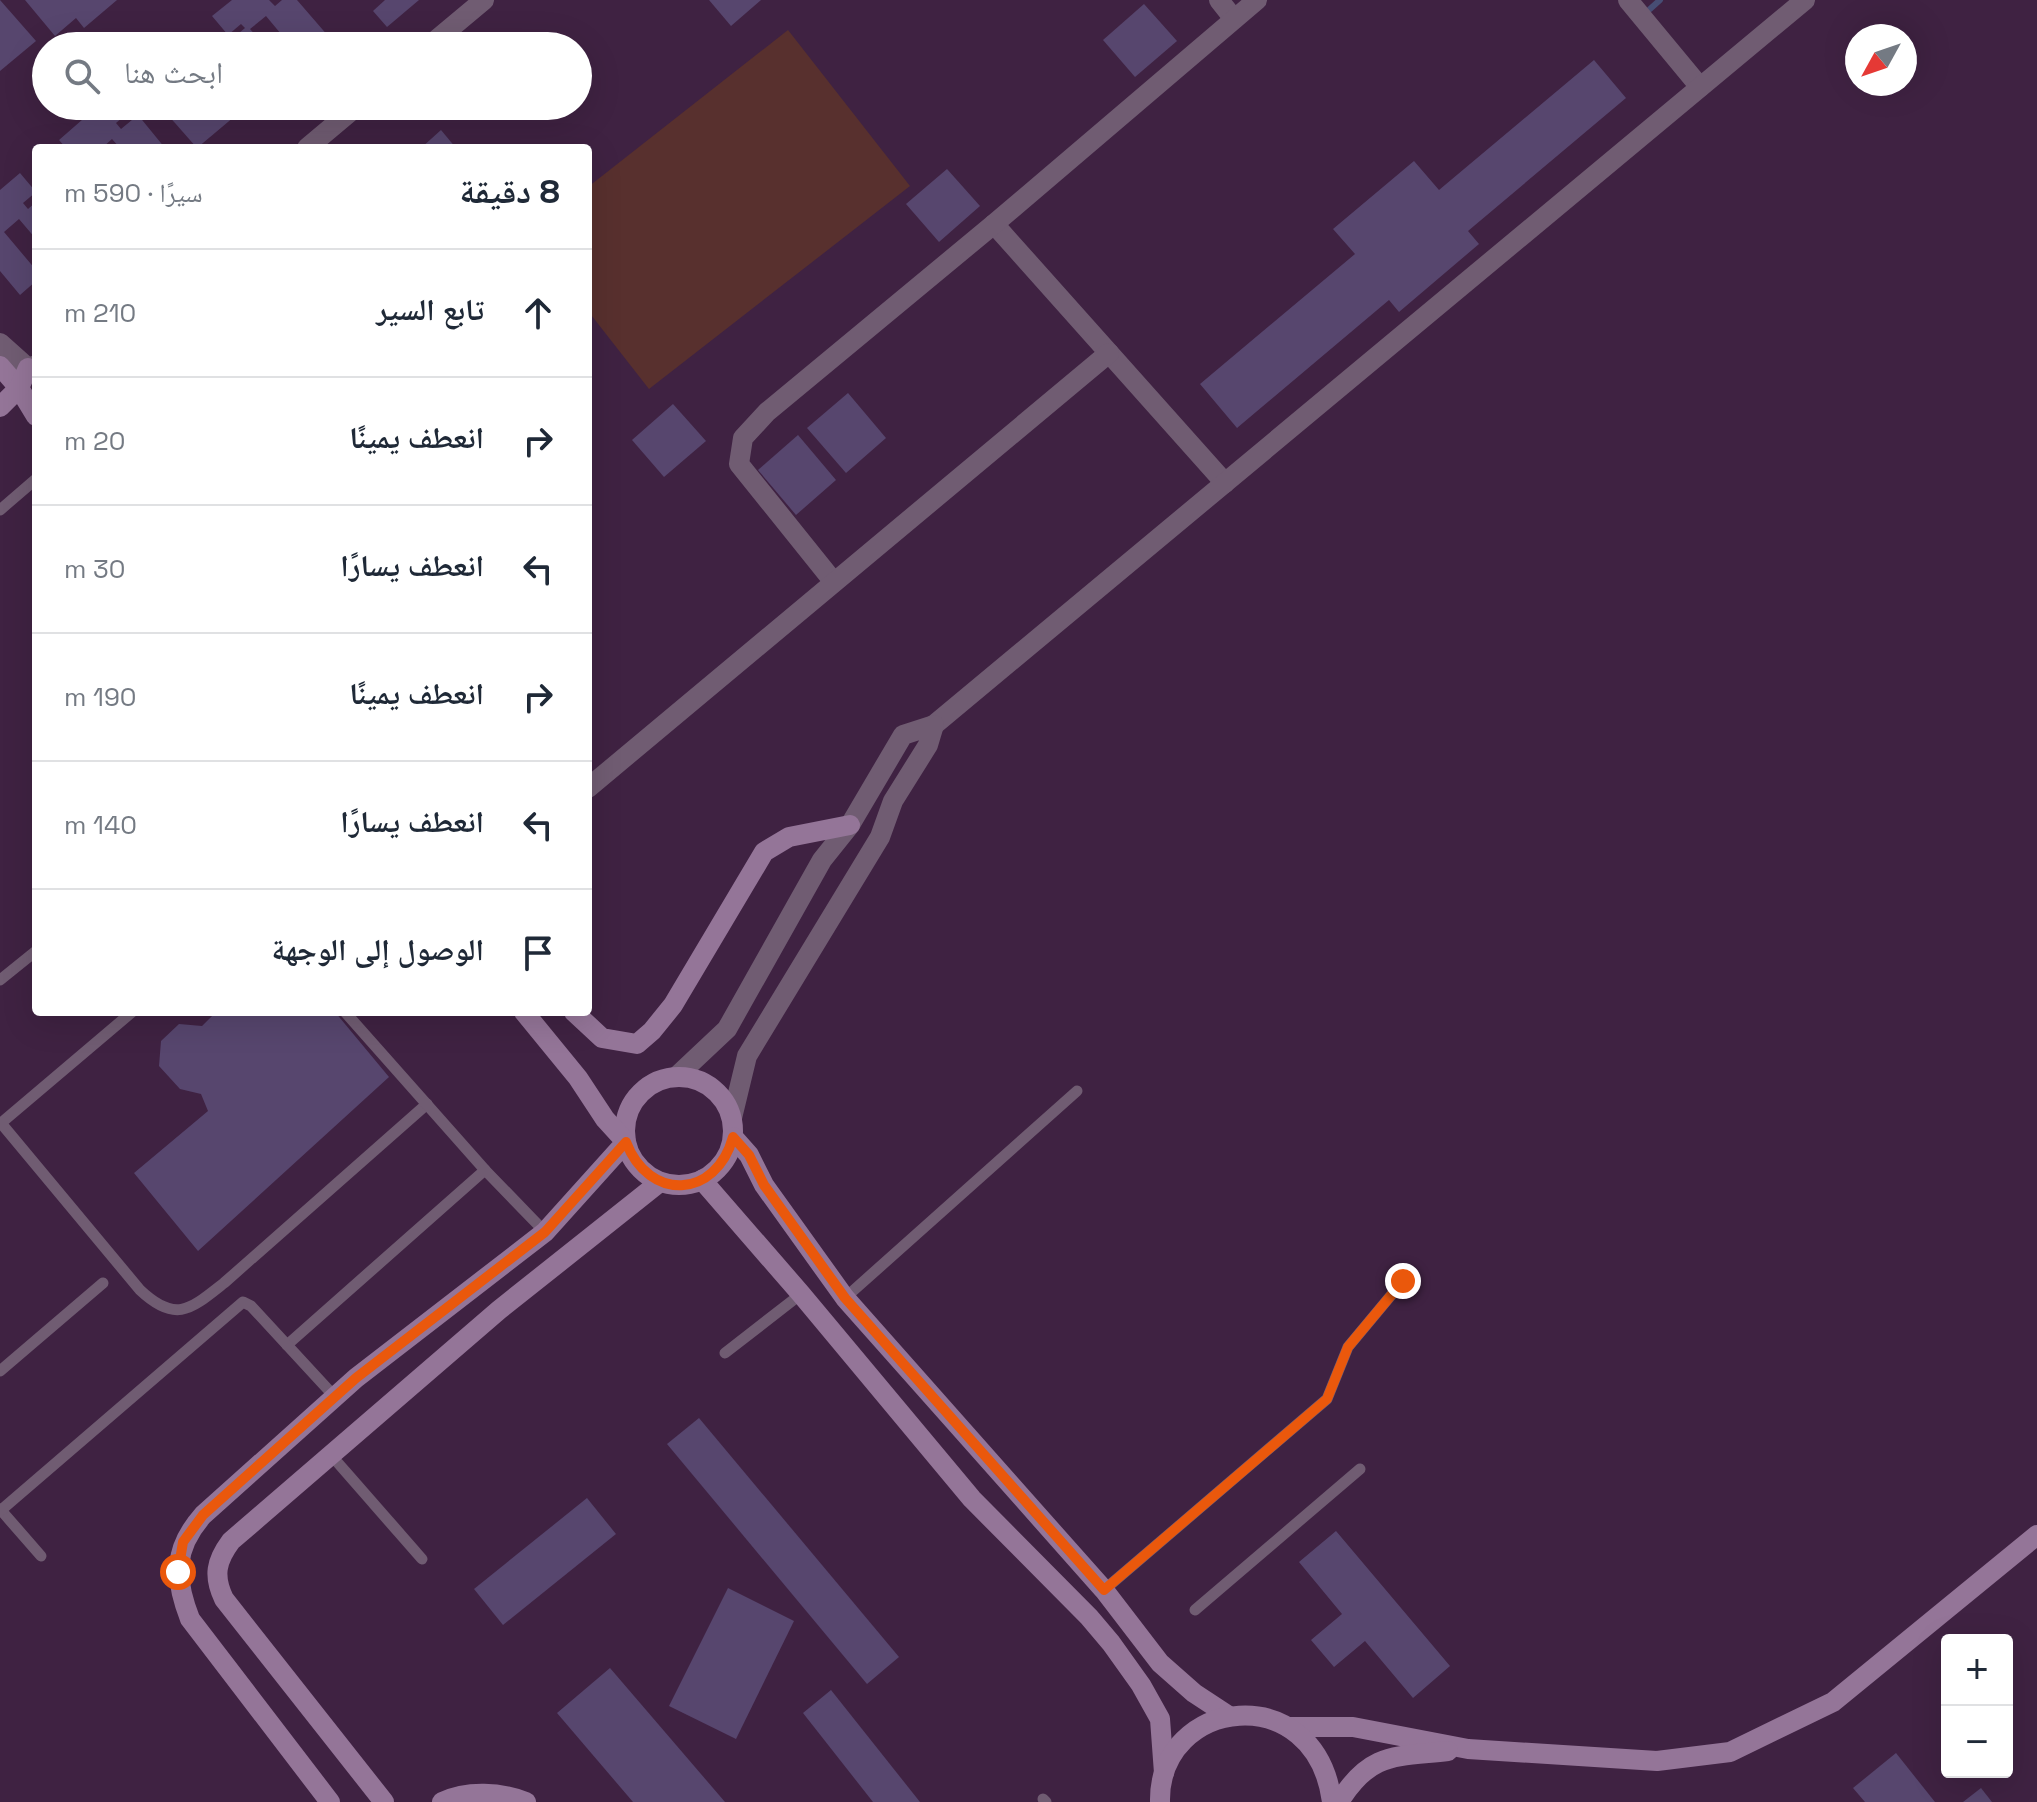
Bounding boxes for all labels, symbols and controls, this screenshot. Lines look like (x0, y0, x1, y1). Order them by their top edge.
north arrow (1845, 24, 1917, 96)
search box (32, 32, 592, 120)
text: ابحث هنا (124, 53, 223, 92)
icon: search (60, 54, 104, 98)
text: 8 دقيقة (460, 170, 560, 213)
text: سيرًا · 590 m (64, 176, 203, 210)
text: تابع السير (376, 290, 484, 329)
icon: ahead (516, 291, 560, 335)
text: 210 m (64, 296, 136, 330)
text: انعطف يمينًا (349, 418, 484, 457)
icon: right (516, 419, 560, 463)
text: 20 m (64, 424, 125, 458)
text: انعطف يسارًا (340, 546, 484, 585)
icon: left (516, 547, 560, 591)
text: 30 m (64, 552, 125, 586)
text: انعطف يمينًا (349, 674, 484, 713)
icon: right (516, 675, 560, 719)
text: 190 m (64, 680, 137, 714)
text: انعطف يسارًا (340, 802, 484, 841)
icon: left (516, 803, 560, 847)
text: 140 m (64, 808, 137, 842)
text: الوصول إلى الوجهة (271, 930, 484, 969)
icon: arrive (516, 931, 560, 975)
route end (1385, 1263, 1421, 1299)
route start (160, 1554, 196, 1590)
map controls (1941, 1634, 2013, 1778)
button: + (1941, 1634, 2013, 1706)
button: − (1941, 1706, 2013, 1778)

